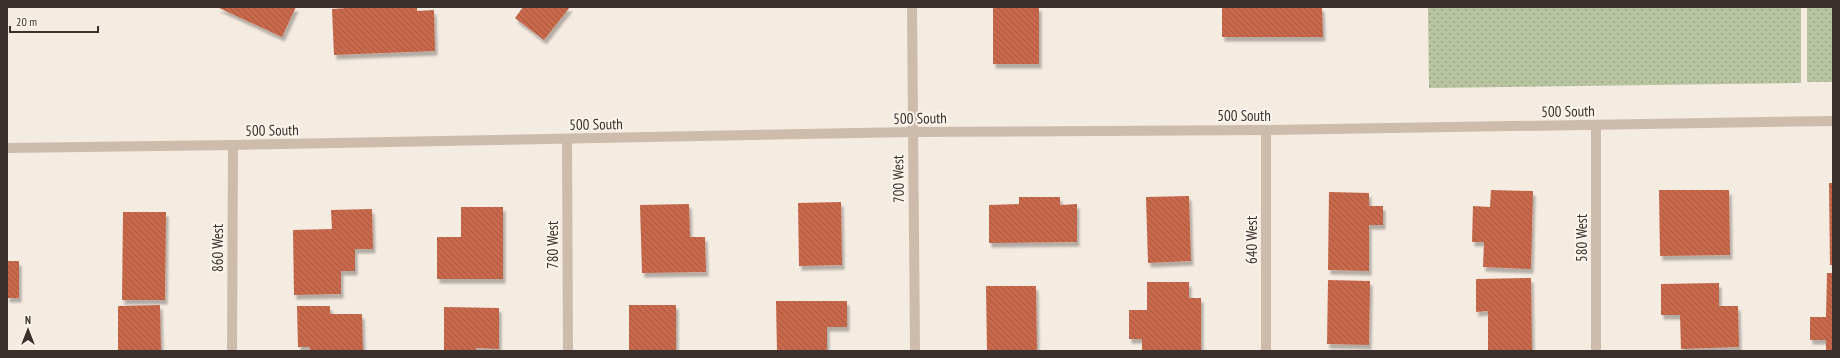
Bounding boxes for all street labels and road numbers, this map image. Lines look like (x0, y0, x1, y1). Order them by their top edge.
street label: 500 South (1541, 101, 1595, 121)
street label: 500 South (1217, 106, 1271, 125)
street label: 500 South (893, 108, 947, 128)
street label: 500 South (569, 114, 623, 134)
street label: 500 South (245, 120, 299, 140)
street label: 700 West (888, 155, 908, 203)
street label: 580 West (1572, 214, 1591, 262)
street label: 640 West (1242, 216, 1261, 264)
street label: 780 West (543, 221, 562, 269)
street label: 860 West (208, 224, 227, 272)

